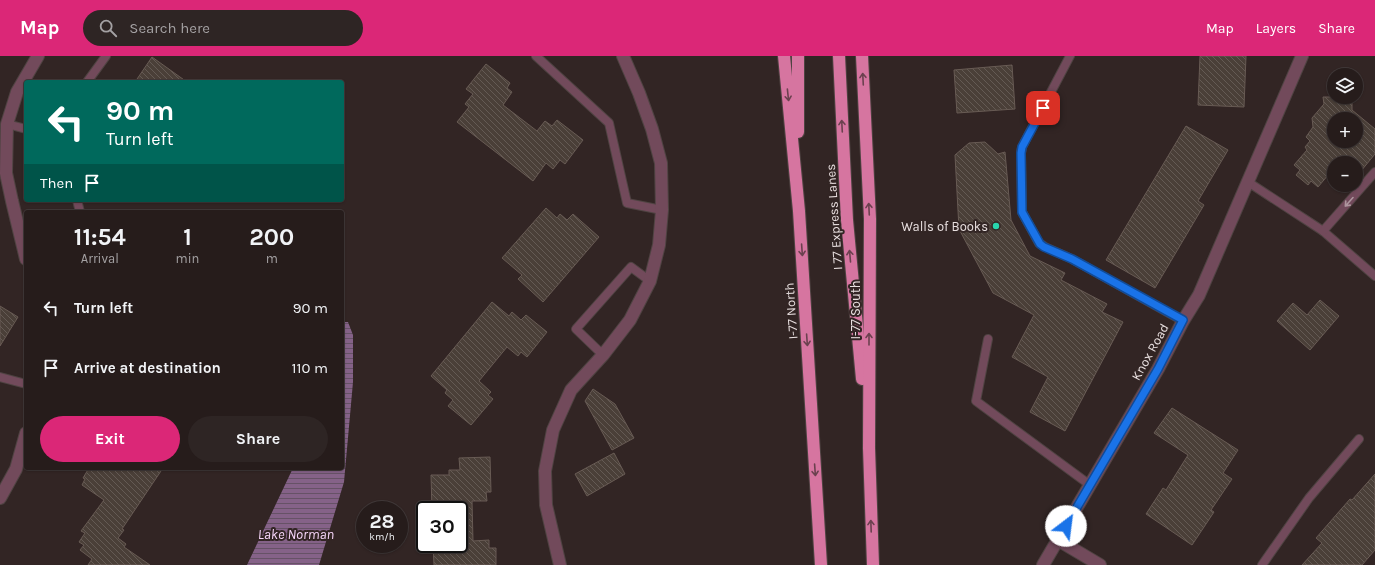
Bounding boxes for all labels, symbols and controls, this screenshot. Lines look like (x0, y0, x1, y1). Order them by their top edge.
search box (83, 10, 363, 46)
text: Map (20, 17, 59, 39)
icon: search (97, 17, 119, 39)
text: Search here (129, 19, 210, 37)
text: Map (1206, 20, 1234, 37)
text: Layers (1256, 20, 1296, 37)
text: Share (1318, 20, 1355, 37)
map controls (1327, 68, 1363, 192)
button: layers (1327, 68, 1363, 104)
one-way arrow (859, 73, 866, 86)
one-way arrow (784, 88, 791, 101)
pin (1026, 91, 1060, 125)
text: 90 m (106, 94, 174, 127)
icon: left (40, 96, 92, 148)
icon: arrive (1032, 97, 1054, 119)
button: + (1327, 112, 1363, 148)
one-way arrow (838, 120, 846, 133)
text: Turn left (106, 128, 174, 150)
button: − (1327, 156, 1363, 192)
street label: I 77 Express Lanes (823, 163, 845, 271)
icon: arrive (81, 172, 103, 194)
text: Then (40, 174, 73, 192)
one-way arrow (1345, 196, 1354, 206)
one-way arrow (866, 203, 873, 216)
place label: Walls of Books (901, 219, 988, 234)
marker: Walls of Books (991, 221, 1001, 231)
text: 11:54 (74, 223, 126, 251)
text: 1 (183, 223, 192, 251)
text: 200 (249, 223, 294, 251)
one-way arrow (798, 243, 805, 256)
one-way arrow (847, 250, 854, 263)
text: Arrival (81, 251, 119, 266)
text: min (176, 251, 199, 266)
text: m (266, 251, 278, 266)
street label: I-77 South (848, 280, 863, 340)
street label: I-77 North (782, 282, 800, 340)
icon: left (40, 297, 62, 319)
text: Turn left (74, 299, 133, 317)
text: 90 m (293, 299, 328, 317)
street label: Knox Road (1128, 321, 1172, 383)
one-way arrow (804, 333, 811, 346)
one-way arrow (865, 333, 873, 346)
icon: arrive (40, 357, 62, 379)
text: Arrive at destination (74, 359, 221, 377)
text: 110 m (292, 359, 328, 377)
button: Exit (40, 416, 180, 462)
button: Share (188, 416, 328, 462)
one-way arrow (812, 463, 819, 476)
speed limit sign: 30 (416, 501, 468, 553)
position arrow (1045, 505, 1087, 547)
text: 28 (369, 510, 395, 533)
one-way arrow (867, 520, 875, 533)
water label: Lake Norman (258, 526, 334, 543)
text: km/h (369, 531, 395, 543)

